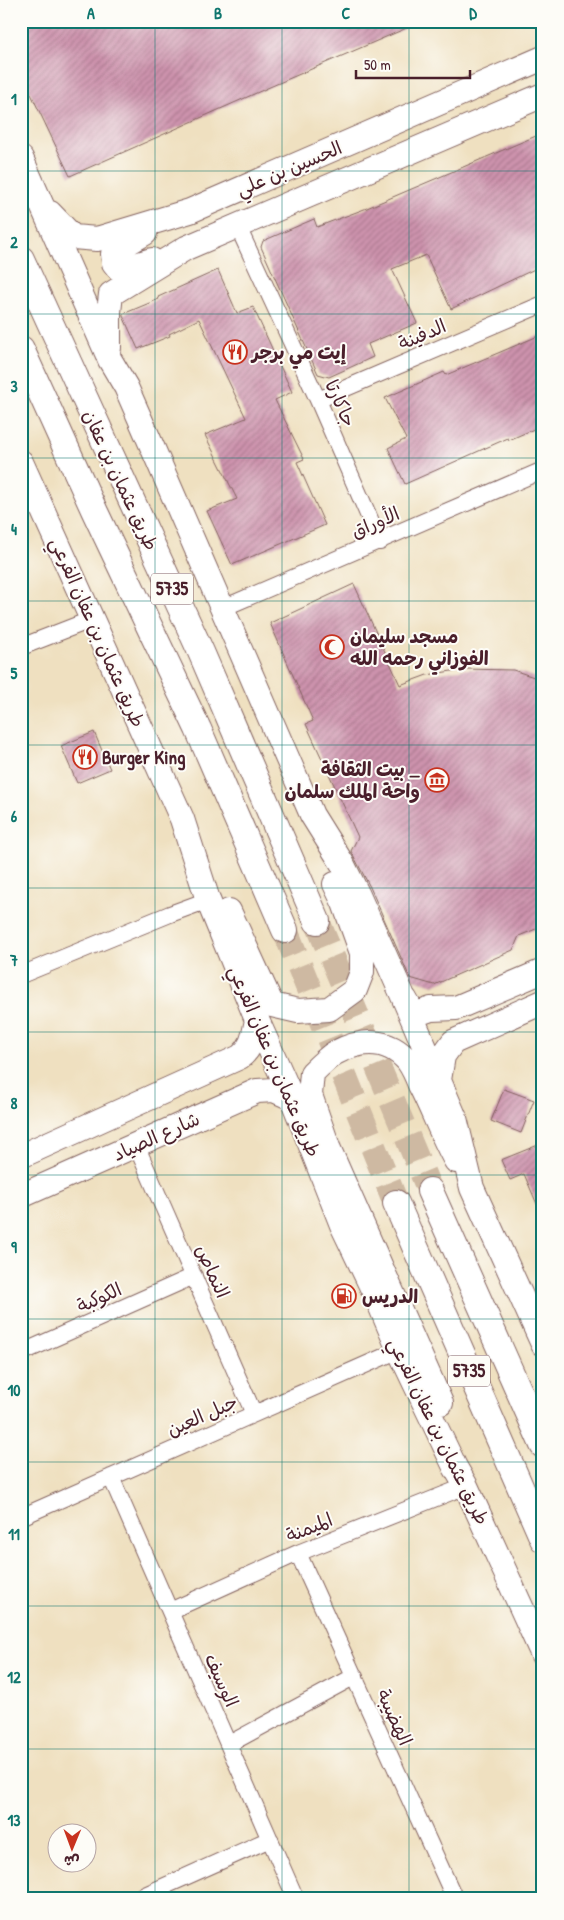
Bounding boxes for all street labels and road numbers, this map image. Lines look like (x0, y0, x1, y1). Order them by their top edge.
street label: الحسين بن علي (232, 134, 348, 206)
street label: الدفينة (394, 312, 450, 356)
street label: جاكارتا (319, 375, 363, 431)
street label: طريق عثمان بن عفان (77, 405, 165, 555)
street label: الأوراق (347, 500, 403, 544)
street label: طريق عثمان بن عفان الفرعي (41, 533, 152, 733)
road number: 5735 (151, 574, 193, 604)
street label: طريق عثمان بن عفان الفرعي (219, 961, 327, 1162)
street label: شارع الصياد (108, 1105, 204, 1168)
street label: النماص (190, 1240, 236, 1302)
street label: الكوكبة (72, 1276, 126, 1318)
street label: طريق عثمان بن عفان الفرعي (379, 1333, 496, 1531)
road number: 5735 (448, 1355, 490, 1386)
street label: جبل العين (162, 1388, 242, 1442)
street label: الميمنة (282, 1506, 336, 1548)
street label: الوسيف (199, 1649, 245, 1711)
street label: الهضيبة (371, 1685, 419, 1749)

